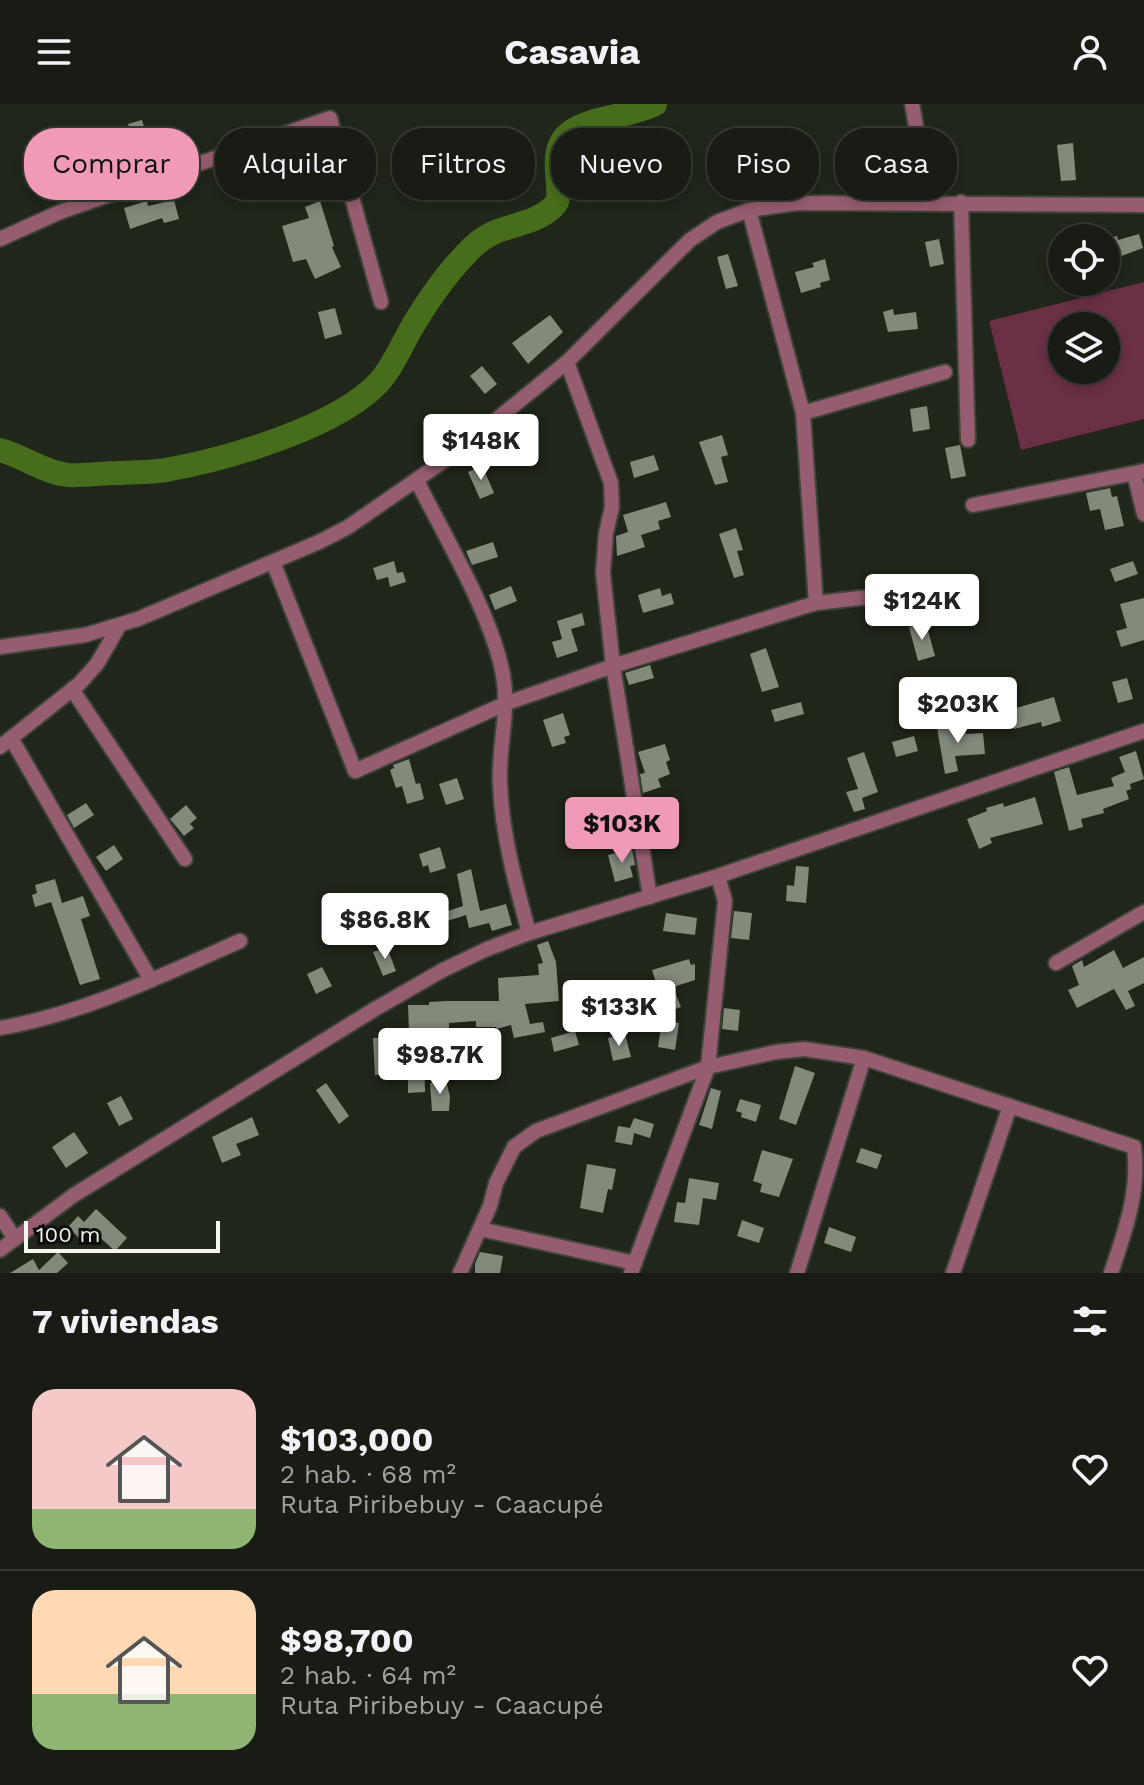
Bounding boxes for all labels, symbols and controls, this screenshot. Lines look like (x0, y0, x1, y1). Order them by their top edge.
icon: menu (32, 30, 76, 74)
icon: person (1068, 30, 1112, 74)
text: Casavia (504, 31, 640, 73)
chip: Comprar (24, 128, 199, 200)
chip: Alquilar (215, 128, 376, 200)
chip: Filtros (392, 128, 535, 200)
chip: Nuevo (551, 128, 691, 200)
chip: Piso (707, 128, 819, 200)
chip: Casa (835, 128, 957, 200)
map controls (1048, 224, 1120, 384)
button: locate (1048, 224, 1120, 296)
button: layers (1048, 312, 1120, 384)
pin: $148K (425, 414, 537, 482)
text: $148K (442, 425, 521, 455)
pin: $124K (866, 574, 978, 642)
text: $124K (883, 585, 961, 615)
pin: $203K (902, 677, 1014, 745)
text: $203K (917, 688, 999, 718)
pin: $103K (566, 797, 678, 865)
text: $103K (583, 808, 661, 838)
pin: $86.8K (320, 893, 450, 961)
text: $86.8K (340, 904, 430, 934)
pin: $133K (563, 980, 675, 1048)
text: $133K (581, 991, 657, 1021)
pin: $98.7K (375, 1028, 505, 1096)
text: $98.7K (396, 1039, 484, 1069)
scale bar (24, 1217, 220, 1253)
text: 100 m (36, 1222, 100, 1247)
icon: filters (1068, 1299, 1112, 1343)
text: 7 viviendas (32, 1301, 219, 1341)
text: $103,000 (280, 1419, 433, 1459)
icon: home (96, 1421, 192, 1517)
icon: heart (1068, 1447, 1112, 1491)
text: 2 hab. · 68 m² (280, 1459, 456, 1489)
text: Ruta Piribebuy - Caacupé (280, 1489, 604, 1519)
text: $98,700 (280, 1620, 414, 1660)
icon: home (96, 1622, 192, 1718)
icon: heart (1068, 1648, 1112, 1692)
text: 2 hab. · 64 m² (280, 1660, 456, 1690)
text: Ruta Piribebuy - Caacupé (280, 1690, 604, 1720)

